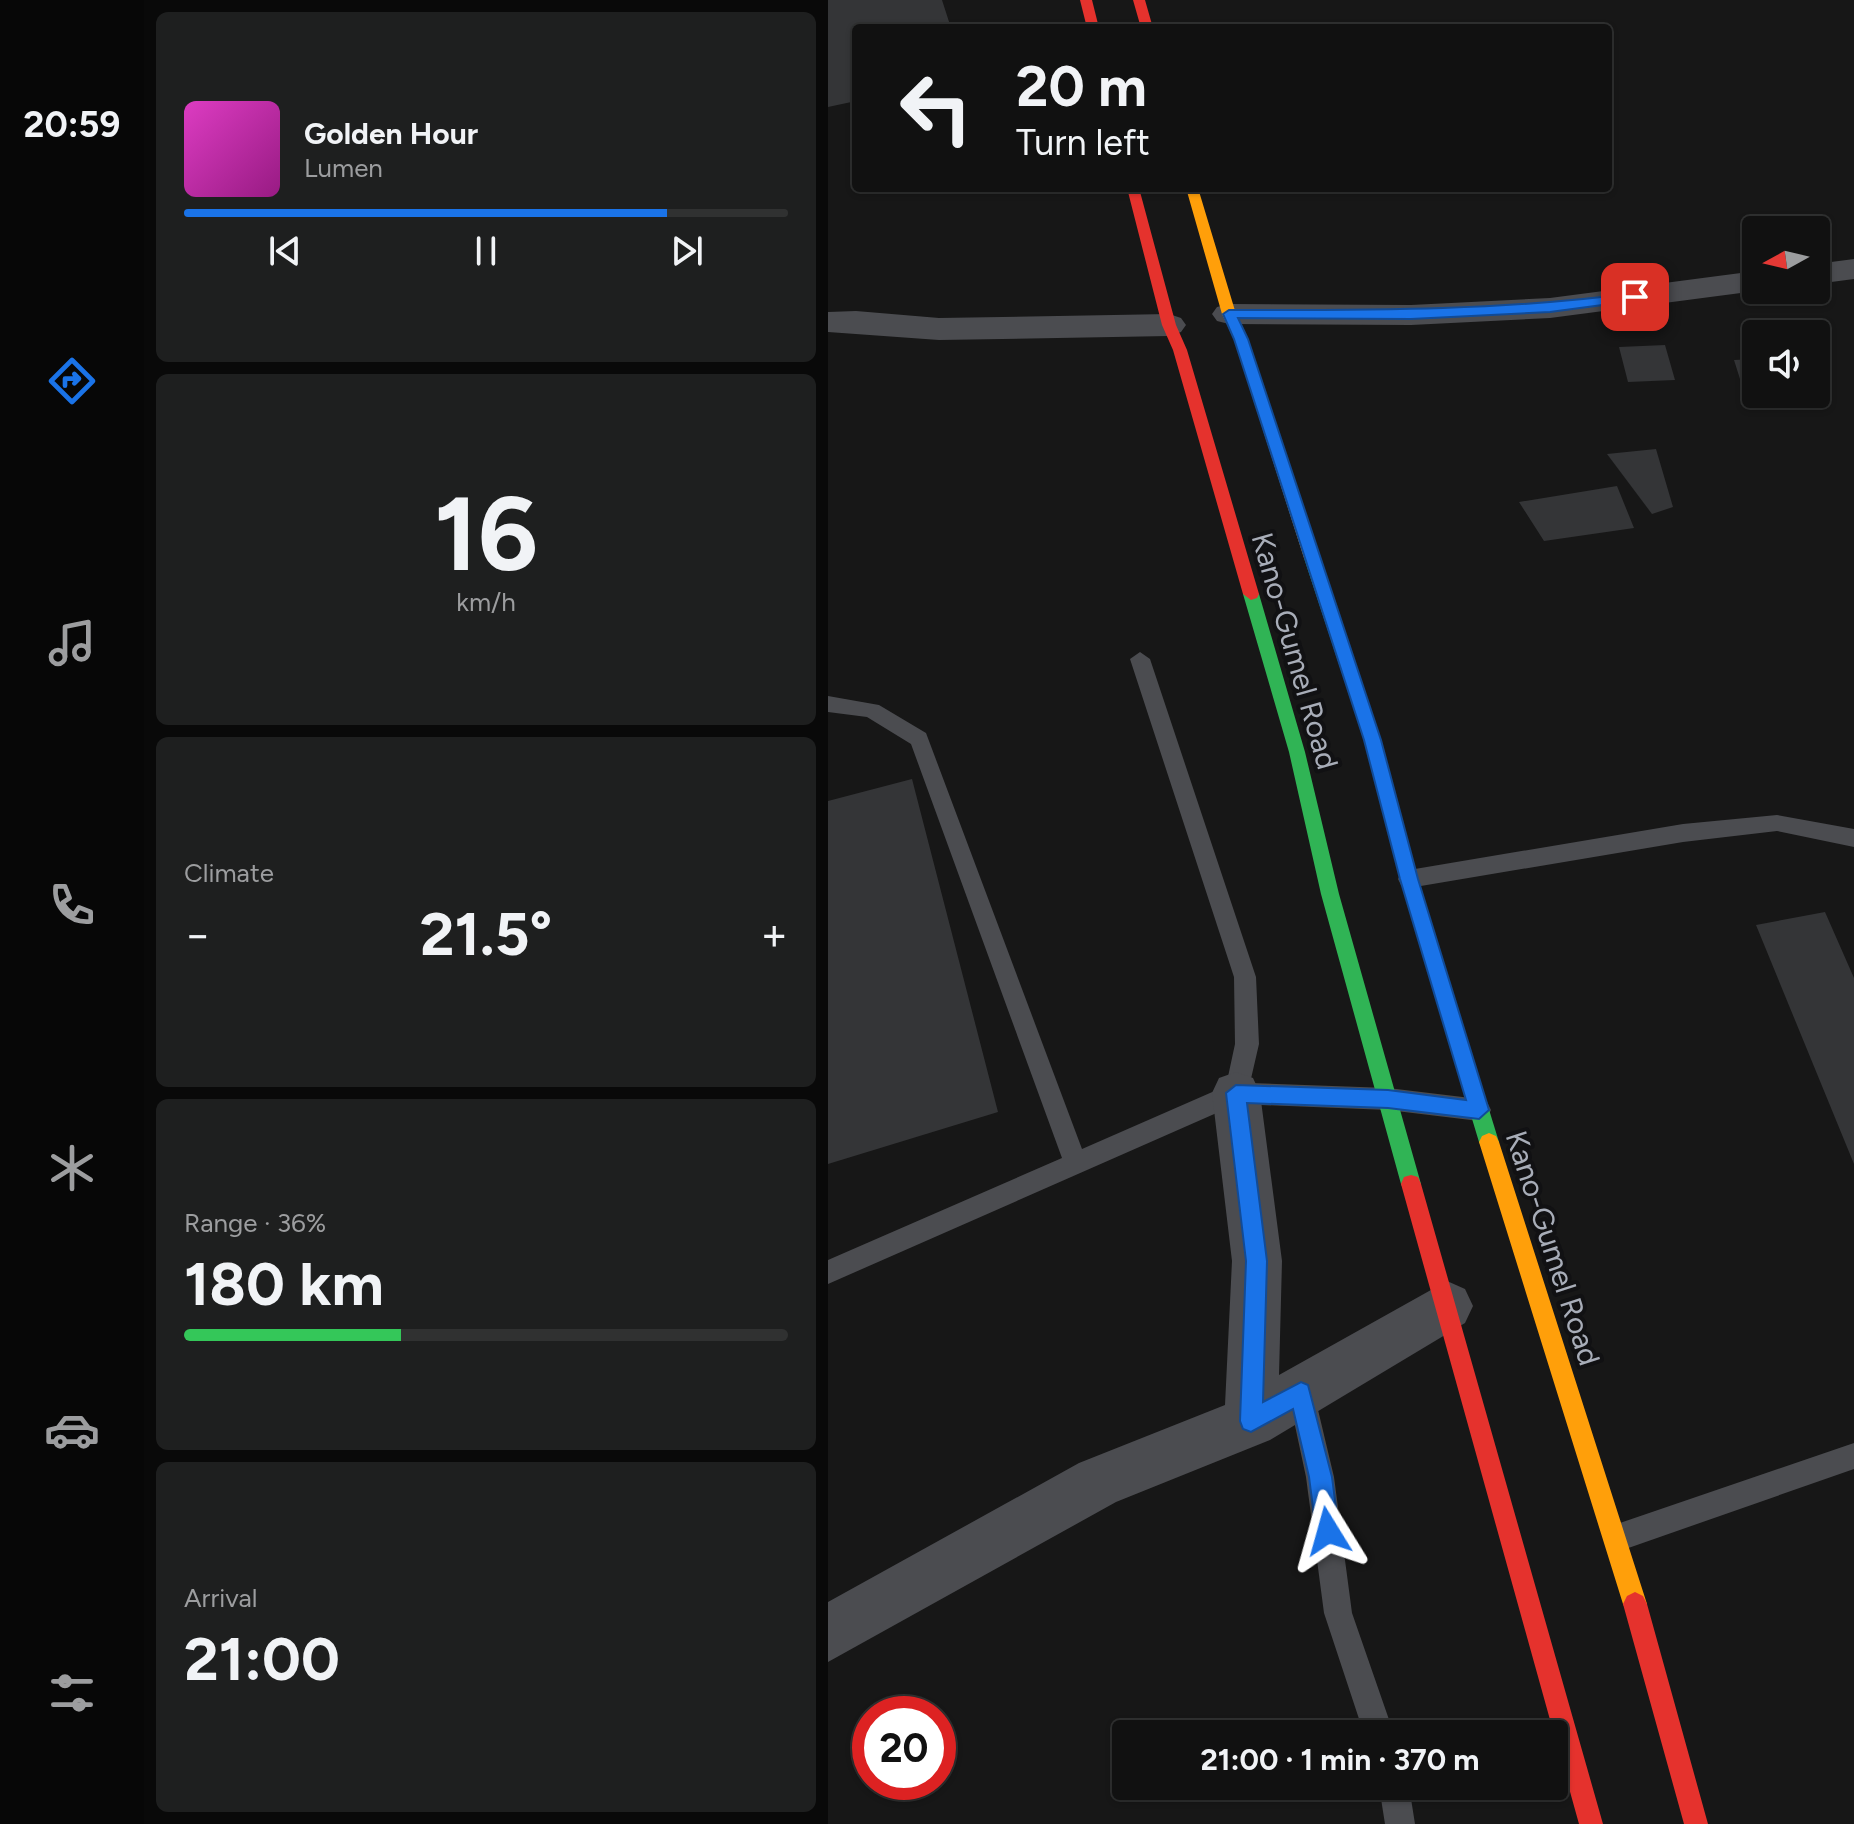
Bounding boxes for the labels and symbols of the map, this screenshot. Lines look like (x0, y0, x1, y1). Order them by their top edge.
north arrow (1742, 216, 1830, 304)
pin (1601, 263, 1669, 331)
street label: Kano-Gumel Road (1244, 528, 1346, 774)
street label: Kano-Gumel Road (1498, 1126, 1608, 1370)
position arrow (1286, 1489, 1370, 1573)
speed limit sign: 20 (852, 1696, 956, 1800)

